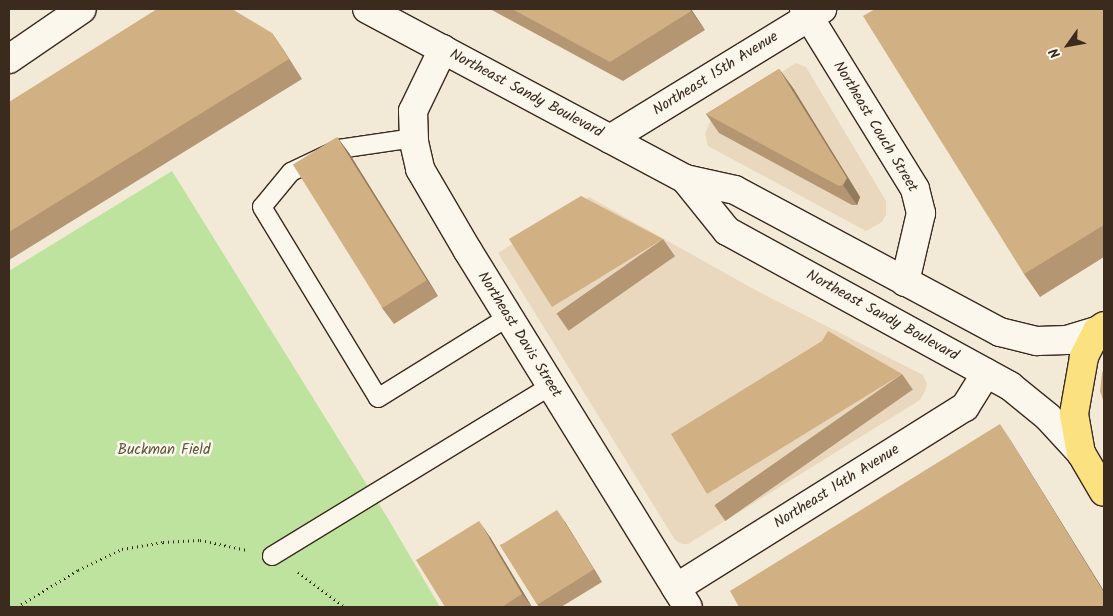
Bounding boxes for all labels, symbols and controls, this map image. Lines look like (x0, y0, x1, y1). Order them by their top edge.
north arrow (1043, 20, 1093, 70)
street label: Northeast 15th Avenue (650, 28, 782, 120)
text: N (1044, 43, 1067, 63)
street label: Northeast Sandy Boulevard (446, 46, 606, 142)
street label: Northeast Couch Street (829, 58, 921, 196)
street label: Northeast Sandy Boulevard (803, 267, 961, 365)
street label: Northeast Davis Street (473, 269, 565, 401)
street label: Northeast 14th Avenue (771, 441, 903, 533)
park label: Buckman Field (118, 442, 210, 460)

